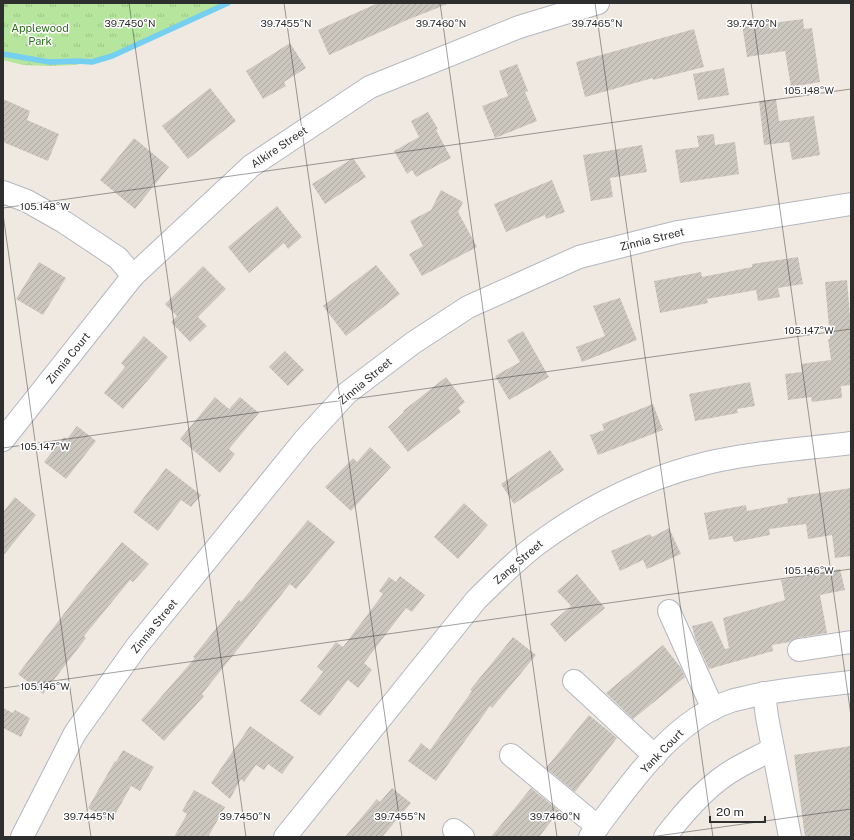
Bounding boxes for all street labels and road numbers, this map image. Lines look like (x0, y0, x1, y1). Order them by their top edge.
street label: Alkire Street (249, 124, 309, 170)
street label: Zinnia Street (619, 225, 685, 253)
street label: Zinnia Court (44, 330, 92, 386)
street label: Zinnia Street (336, 355, 394, 407)
street label: Zang Street (491, 537, 545, 587)
street label: Zinnia Street (129, 597, 179, 655)
street label: Yank Court (638, 727, 686, 775)

